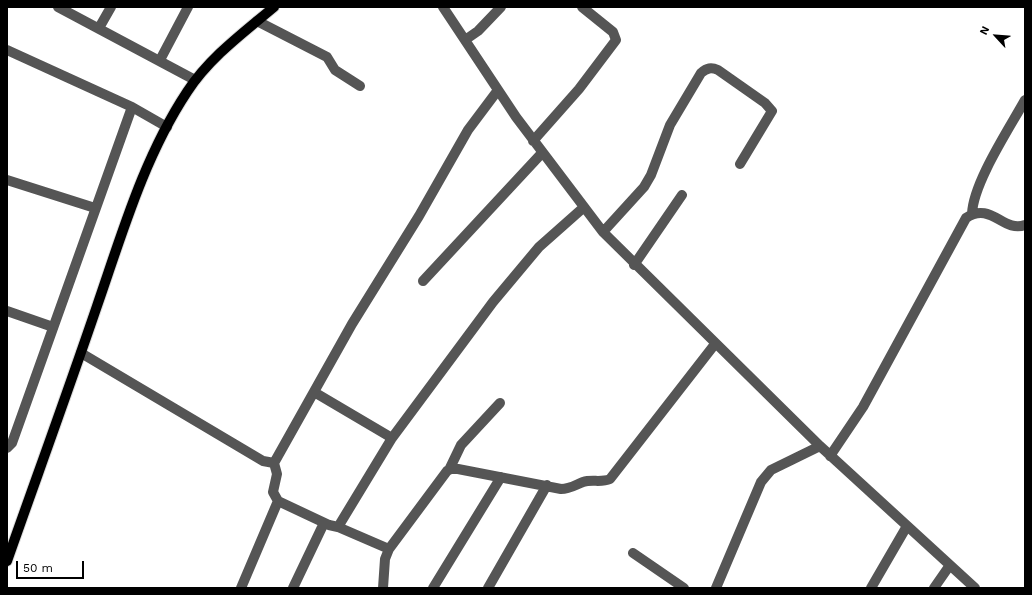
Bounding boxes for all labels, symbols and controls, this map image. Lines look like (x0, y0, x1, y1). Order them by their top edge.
north arrow (976, 16, 1016, 56)
text: N (977, 24, 992, 37)
scale bar (18, 553, 86, 579)
text: 50 m (23, 561, 53, 575)

